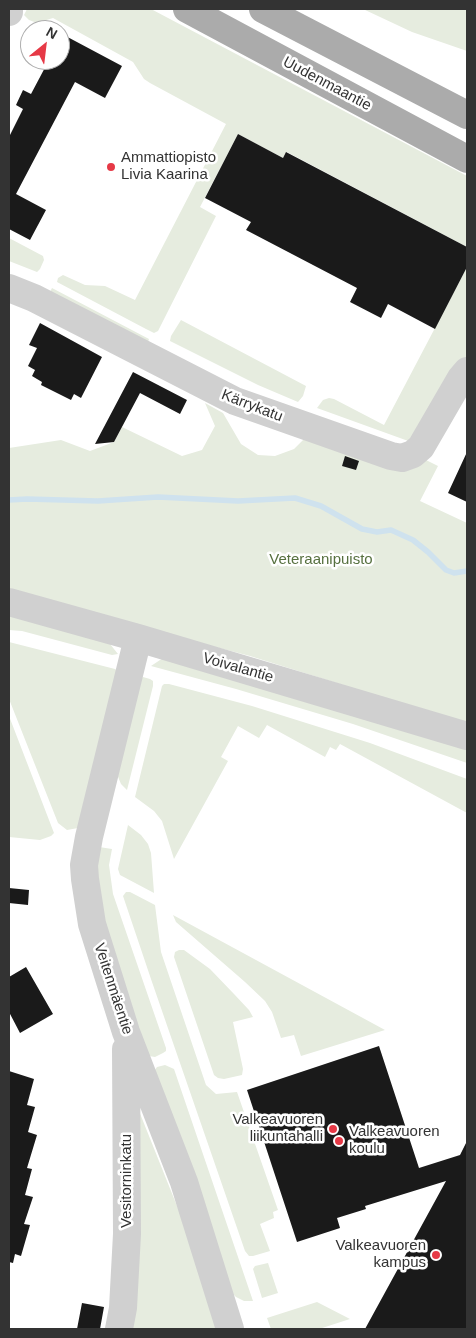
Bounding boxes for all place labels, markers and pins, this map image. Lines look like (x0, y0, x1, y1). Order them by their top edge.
place label: Ammattiopisto Livia Kaarina (121, 149, 216, 184)
marker: Ammattiopisto Livia Kaarina (105, 161, 117, 173)
place label: Valkeavuoren liikuntahalli (232, 1111, 323, 1146)
marker: Valkeavuoren liikuntahalli (327, 1123, 339, 1135)
place label: Valkeavuoren koulu (349, 1123, 440, 1158)
marker: Valkeavuoren koulu (333, 1135, 345, 1147)
place label: Valkeavuoren kampus (335, 1237, 426, 1272)
marker: Valkeavuoren kampus (430, 1249, 442, 1261)

